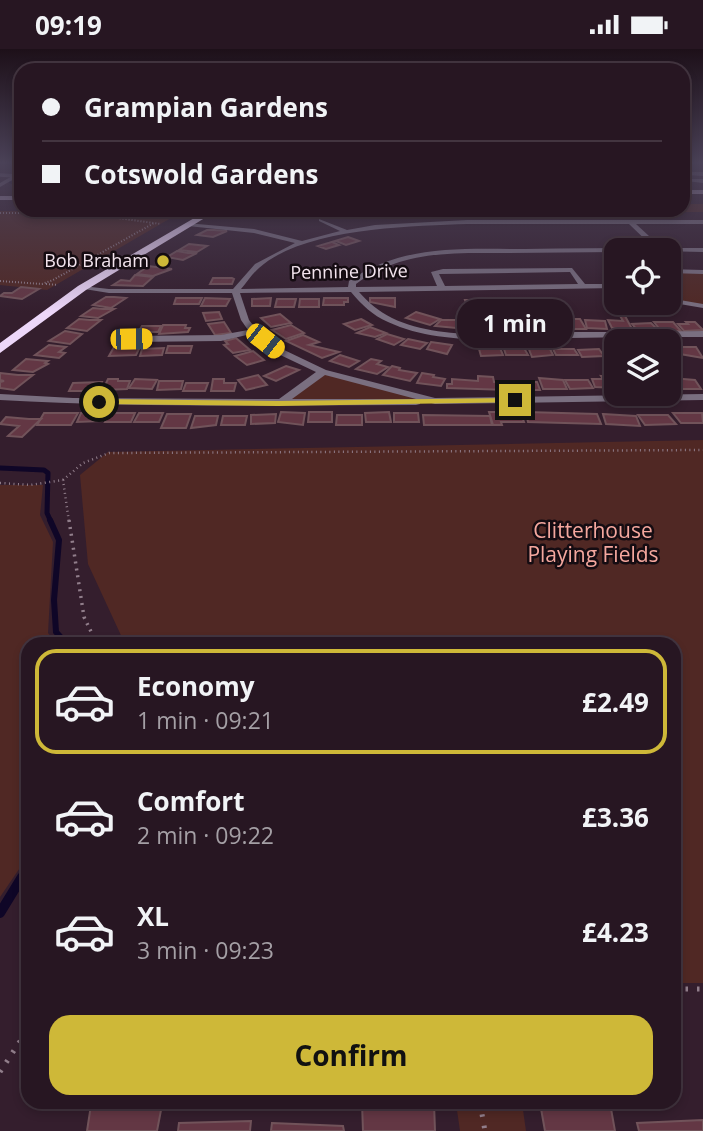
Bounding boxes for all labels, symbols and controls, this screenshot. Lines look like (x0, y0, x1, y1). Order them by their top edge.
text: 09:19 (35, 7, 102, 43)
text: Grampian Gardens (84, 89, 328, 125)
text: Cotswold Gardens (84, 156, 319, 192)
map controls (604, 238, 681, 406)
button: locate (604, 238, 681, 315)
place label: Bob Braham (44, 248, 149, 272)
marker: Bob Braham (155, 253, 171, 269)
street label: Pennine Drive (290, 258, 408, 284)
callout: 1 min (457, 299, 573, 347)
text: 1 min (483, 307, 547, 339)
car (242, 320, 289, 362)
car (110, 328, 153, 350)
button: layers (604, 329, 681, 406)
route end (499, 384, 531, 416)
route start (83, 386, 115, 418)
park label: Clitterhouse Playing Fields (527, 516, 659, 568)
text: Economy (137, 668, 255, 704)
icon: car (53, 670, 116, 733)
text: £2.49 (582, 684, 649, 720)
text: 1 min · 09:21 (137, 704, 274, 736)
text: Comfort (137, 783, 244, 819)
icon: car (53, 785, 116, 848)
text: £3.36 (582, 799, 649, 835)
text: 2 min · 09:22 (137, 819, 274, 851)
text: XL (137, 898, 169, 934)
icon: car (53, 900, 116, 963)
text: £4.23 (582, 914, 649, 950)
text: 3 min · 09:23 (137, 934, 274, 966)
button: Confirm (49, 1015, 653, 1095)

